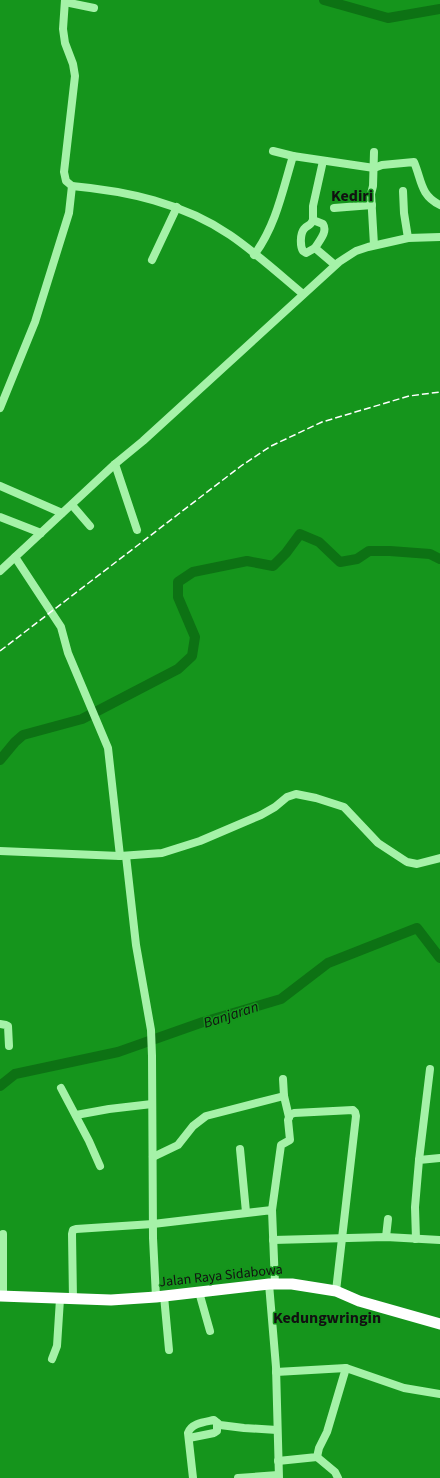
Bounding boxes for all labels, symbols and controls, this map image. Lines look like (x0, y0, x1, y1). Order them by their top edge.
district label: Kediri (331, 185, 373, 207)
water label: Banjaran (201, 996, 261, 1034)
street label: Jalan Raya Sidabowa (158, 1260, 284, 1292)
district label: Kedungwringin (273, 1307, 381, 1329)

